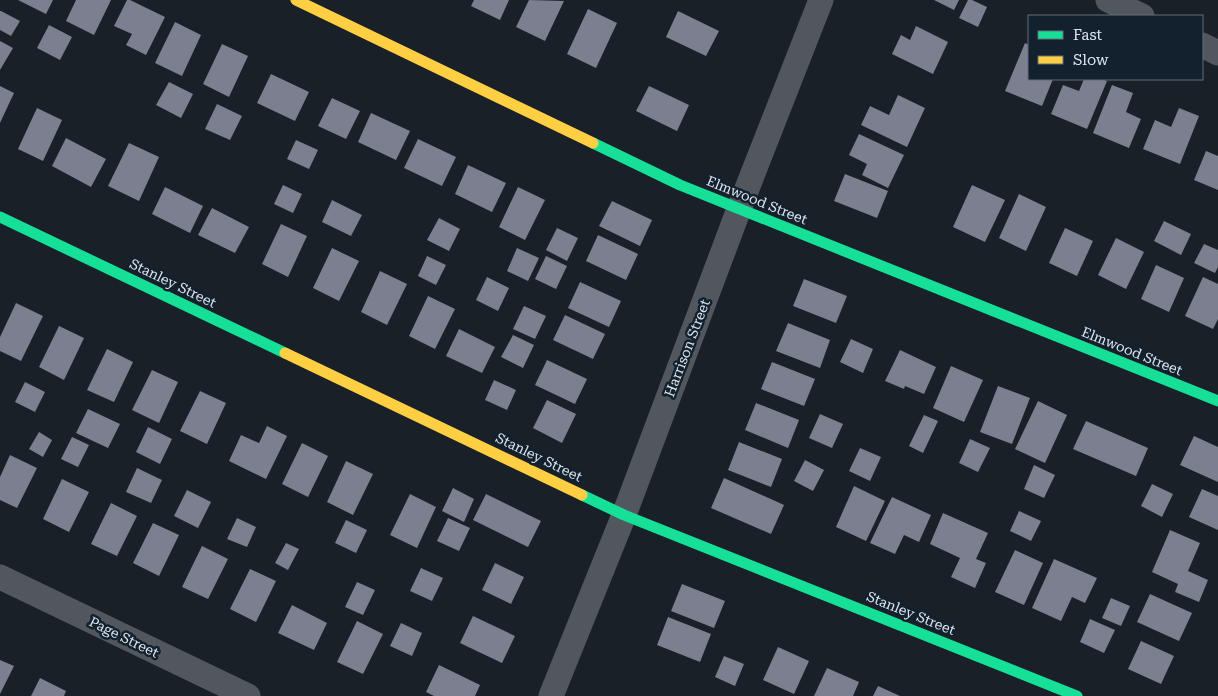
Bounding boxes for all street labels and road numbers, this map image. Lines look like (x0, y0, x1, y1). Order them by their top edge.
street label: Elmwood Street (704, 173, 810, 227)
street label: Stanley Street (127, 255, 219, 311)
street label: Harrison Street (661, 297, 713, 399)
street label: Elmwood Street (1079, 324, 1185, 378)
street label: Stanley Street (493, 429, 585, 485)
street label: Stanley Street (864, 588, 958, 638)
street label: Page Street (87, 613, 161, 661)

